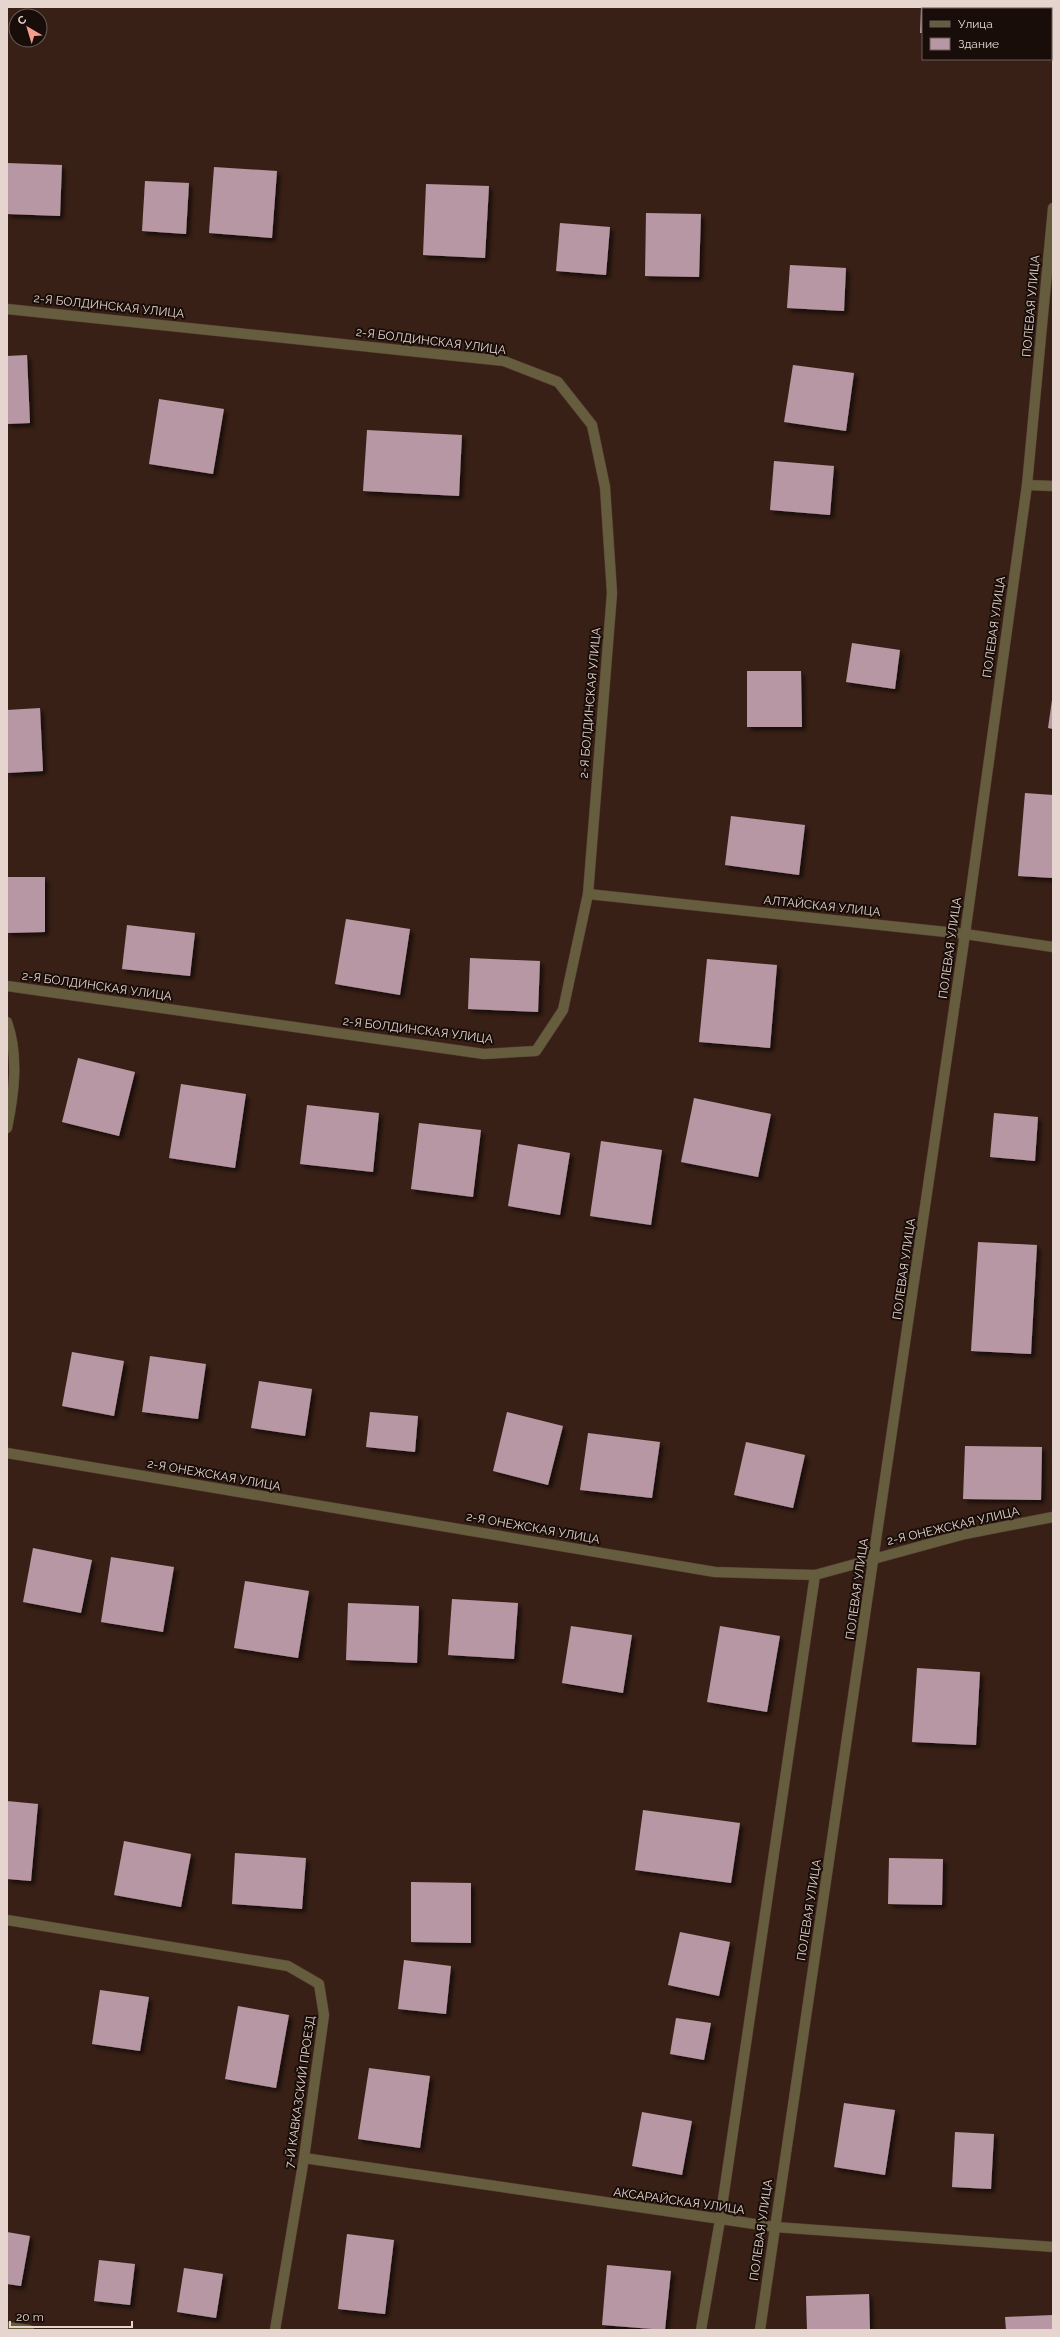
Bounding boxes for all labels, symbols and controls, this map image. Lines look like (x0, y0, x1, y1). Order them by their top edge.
north arrow (8, 8, 48, 48)
legend (922, 8, 1052, 60)
text: С (15, 13, 29, 28)
text: Улица (958, 17, 993, 31)
text: Здание (958, 37, 999, 51)
street label: ПОЛЕВАЯ УЛИЦА (1020, 254, 1042, 358)
street label: 2-Я БОЛДИНСКАЯ УЛИЦА (33, 291, 185, 321)
street label: 2-Я БОЛДИНСКАЯ УЛИЦА (355, 325, 507, 357)
street label: ПОЛЕВАЯ УЛИЦА (980, 575, 1008, 679)
street label: 2-Я БОЛДИНСКАЯ УЛИЦА (576, 627, 604, 779)
street label: АЛТАЙСКАЯ УЛИЦА (763, 893, 881, 919)
street label: ПОЛЕВАЯ УЛИЦА (936, 896, 964, 1000)
street label: 2-Я БОЛДИНСКАЯ УЛИЦА (21, 969, 173, 1003)
street label: 2-Я БОЛДИНСКАЯ УЛИЦА (342, 1014, 494, 1046)
street label: ПОЛЕВАЯ УЛИЦА (890, 1217, 918, 1321)
street label: 2-Я ОНЕЖСКАЯ УЛИЦА (146, 1456, 282, 1494)
street label: 2-Я ОНЕЖСКАЯ УЛИЦА (885, 1504, 1021, 1548)
street label: 2-Я ОНЕЖСКАЯ УЛИЦА (465, 1509, 601, 1547)
street label: ПОЛЕВАЯ УЛИЦА (843, 1537, 871, 1641)
street label: ПОЛЕВАЯ УЛИЦА (794, 1858, 824, 1962)
street label: 7-Й КАВКАЗСКИЙ ПРОЕЗД (282, 2015, 318, 2169)
street label: ПОЛЕВАЯ УЛИЦА (747, 2178, 775, 2282)
street label: АКСАРАЙСКАЯ УЛИЦА (612, 2185, 746, 2217)
scale bar (10, 2303, 132, 2329)
text: 20 m (16, 2310, 44, 2324)

